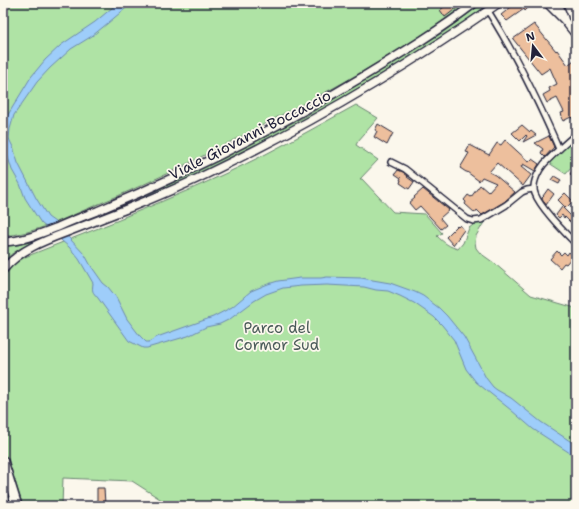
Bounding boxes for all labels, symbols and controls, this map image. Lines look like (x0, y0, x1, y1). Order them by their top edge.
north arrow (513, 26, 553, 66)
text: N (524, 28, 537, 45)
street label: Viale Giovanni Boccaccio (166, 85, 334, 185)
park label: Parco del Cormor Sud (235, 318, 320, 355)

